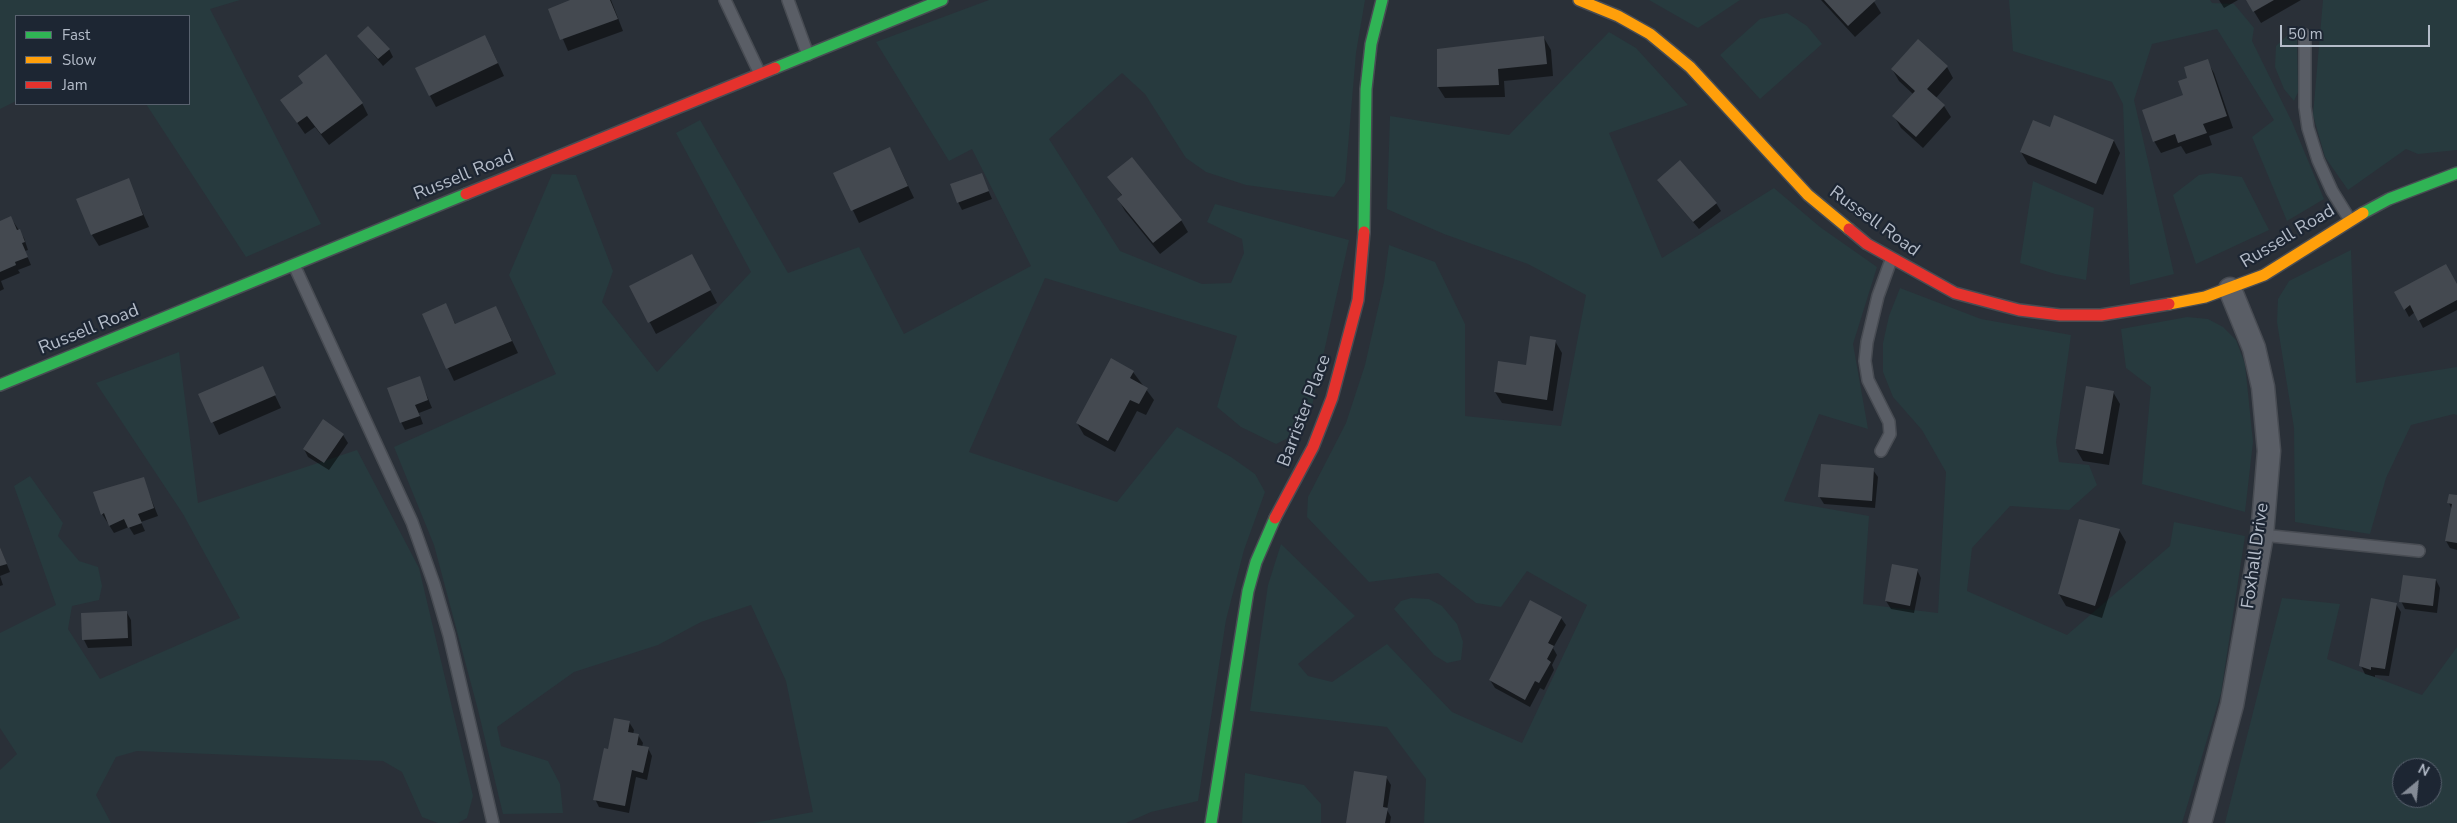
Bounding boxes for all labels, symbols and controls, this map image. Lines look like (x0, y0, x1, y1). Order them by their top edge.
legend (15, 15, 190, 105)
scale bar (2282, 15, 2432, 47)
text: 50 m (2288, 24, 2323, 44)
text: Fast (62, 25, 90, 45)
text: Slow (62, 50, 96, 70)
text: Jam (62, 75, 88, 95)
street label: Russell Road (411, 146, 517, 206)
street label: Russell Road (1825, 182, 1923, 262)
street label: Russell Road (2237, 200, 2339, 274)
street label: Russell Road (36, 300, 142, 360)
street label: Barrister Place (1274, 352, 1336, 470)
street label: Foxhall Drive (2238, 502, 2274, 610)
north arrow (2392, 758, 2442, 808)
text: N (2415, 759, 2433, 781)

